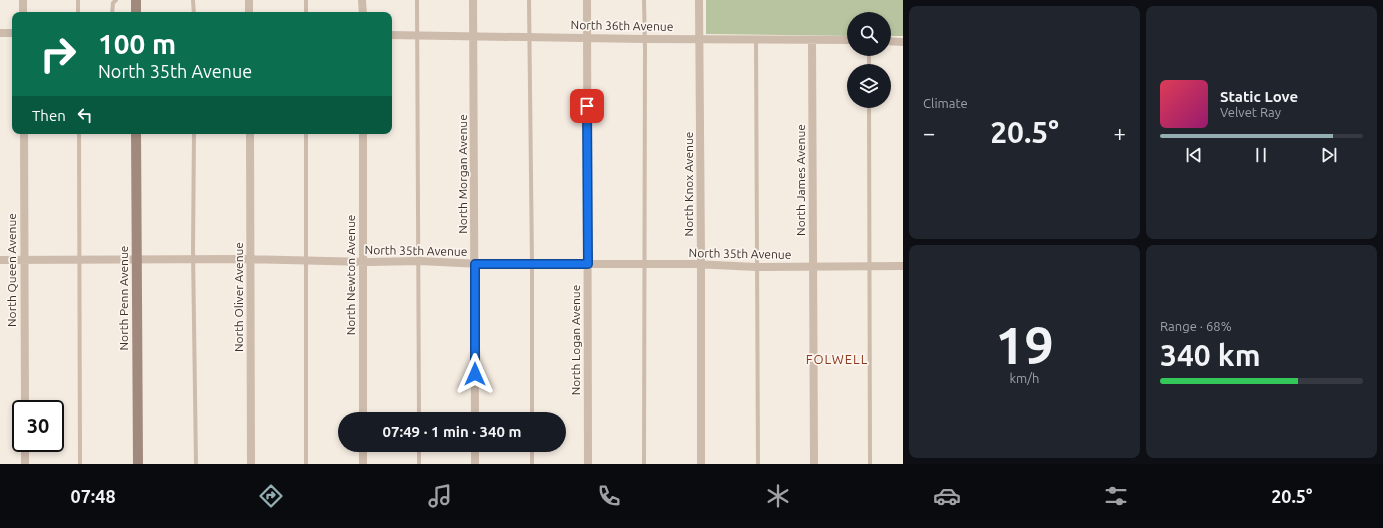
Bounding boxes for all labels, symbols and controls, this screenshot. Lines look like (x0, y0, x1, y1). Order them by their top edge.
map controls (847, 12, 891, 108)
button: search (847, 12, 891, 56)
street label: North 36th Avenue (571, 18, 673, 33)
icon: right (32, 28, 84, 80)
text: 100 m (98, 28, 176, 59)
text: North 35th Avenue (98, 61, 252, 81)
button: layers (847, 64, 891, 108)
text: Static Love (1220, 88, 1298, 105)
pin (570, 89, 604, 123)
icon: arrive (576, 95, 598, 117)
text: Climate (923, 96, 968, 110)
icon: left (74, 104, 96, 126)
text: Velvet Ray (1220, 105, 1281, 119)
text: Then (32, 107, 66, 124)
street label: North Morgan Avenue (456, 114, 469, 234)
text: 20.5° (990, 115, 1059, 149)
text: − (923, 120, 935, 145)
text: + (1114, 120, 1126, 145)
street label: North James Avenue (794, 124, 807, 236)
street label: North Knox Avenue (682, 132, 695, 236)
icon: previous (1183, 144, 1205, 166)
icon: pause (1250, 144, 1272, 166)
icon: next (1318, 144, 1340, 166)
street label: North Queen Avenue (5, 213, 18, 327)
street label: North Newton Avenue (344, 215, 357, 335)
street label: North Oliver Avenue (232, 242, 245, 352)
street label: North 35th Avenue (365, 243, 467, 258)
street label: North Penn Avenue (117, 246, 130, 350)
street label: North 35th Avenue (689, 246, 791, 261)
street label: North Logan Avenue (569, 285, 582, 395)
text: 19 (995, 316, 1054, 374)
text: Range · 68% (1160, 319, 1232, 333)
text: 340 km (1160, 338, 1261, 372)
district label: FOLWELL (806, 352, 868, 366)
position arrow (454, 353, 496, 395)
text: km/h (1009, 371, 1040, 385)
speed limit sign: 30 (12, 400, 64, 452)
text: 07:49 · 1 min · 340 m (383, 423, 521, 440)
icon: directions (257, 482, 285, 510)
icon: music (426, 482, 454, 510)
icon: phone (595, 482, 623, 510)
icon: climate (764, 482, 792, 510)
icon: car (933, 482, 961, 510)
icon: filters (1102, 482, 1130, 510)
text: 07:48 (71, 486, 116, 506)
text: 20.5° (1271, 486, 1312, 506)

